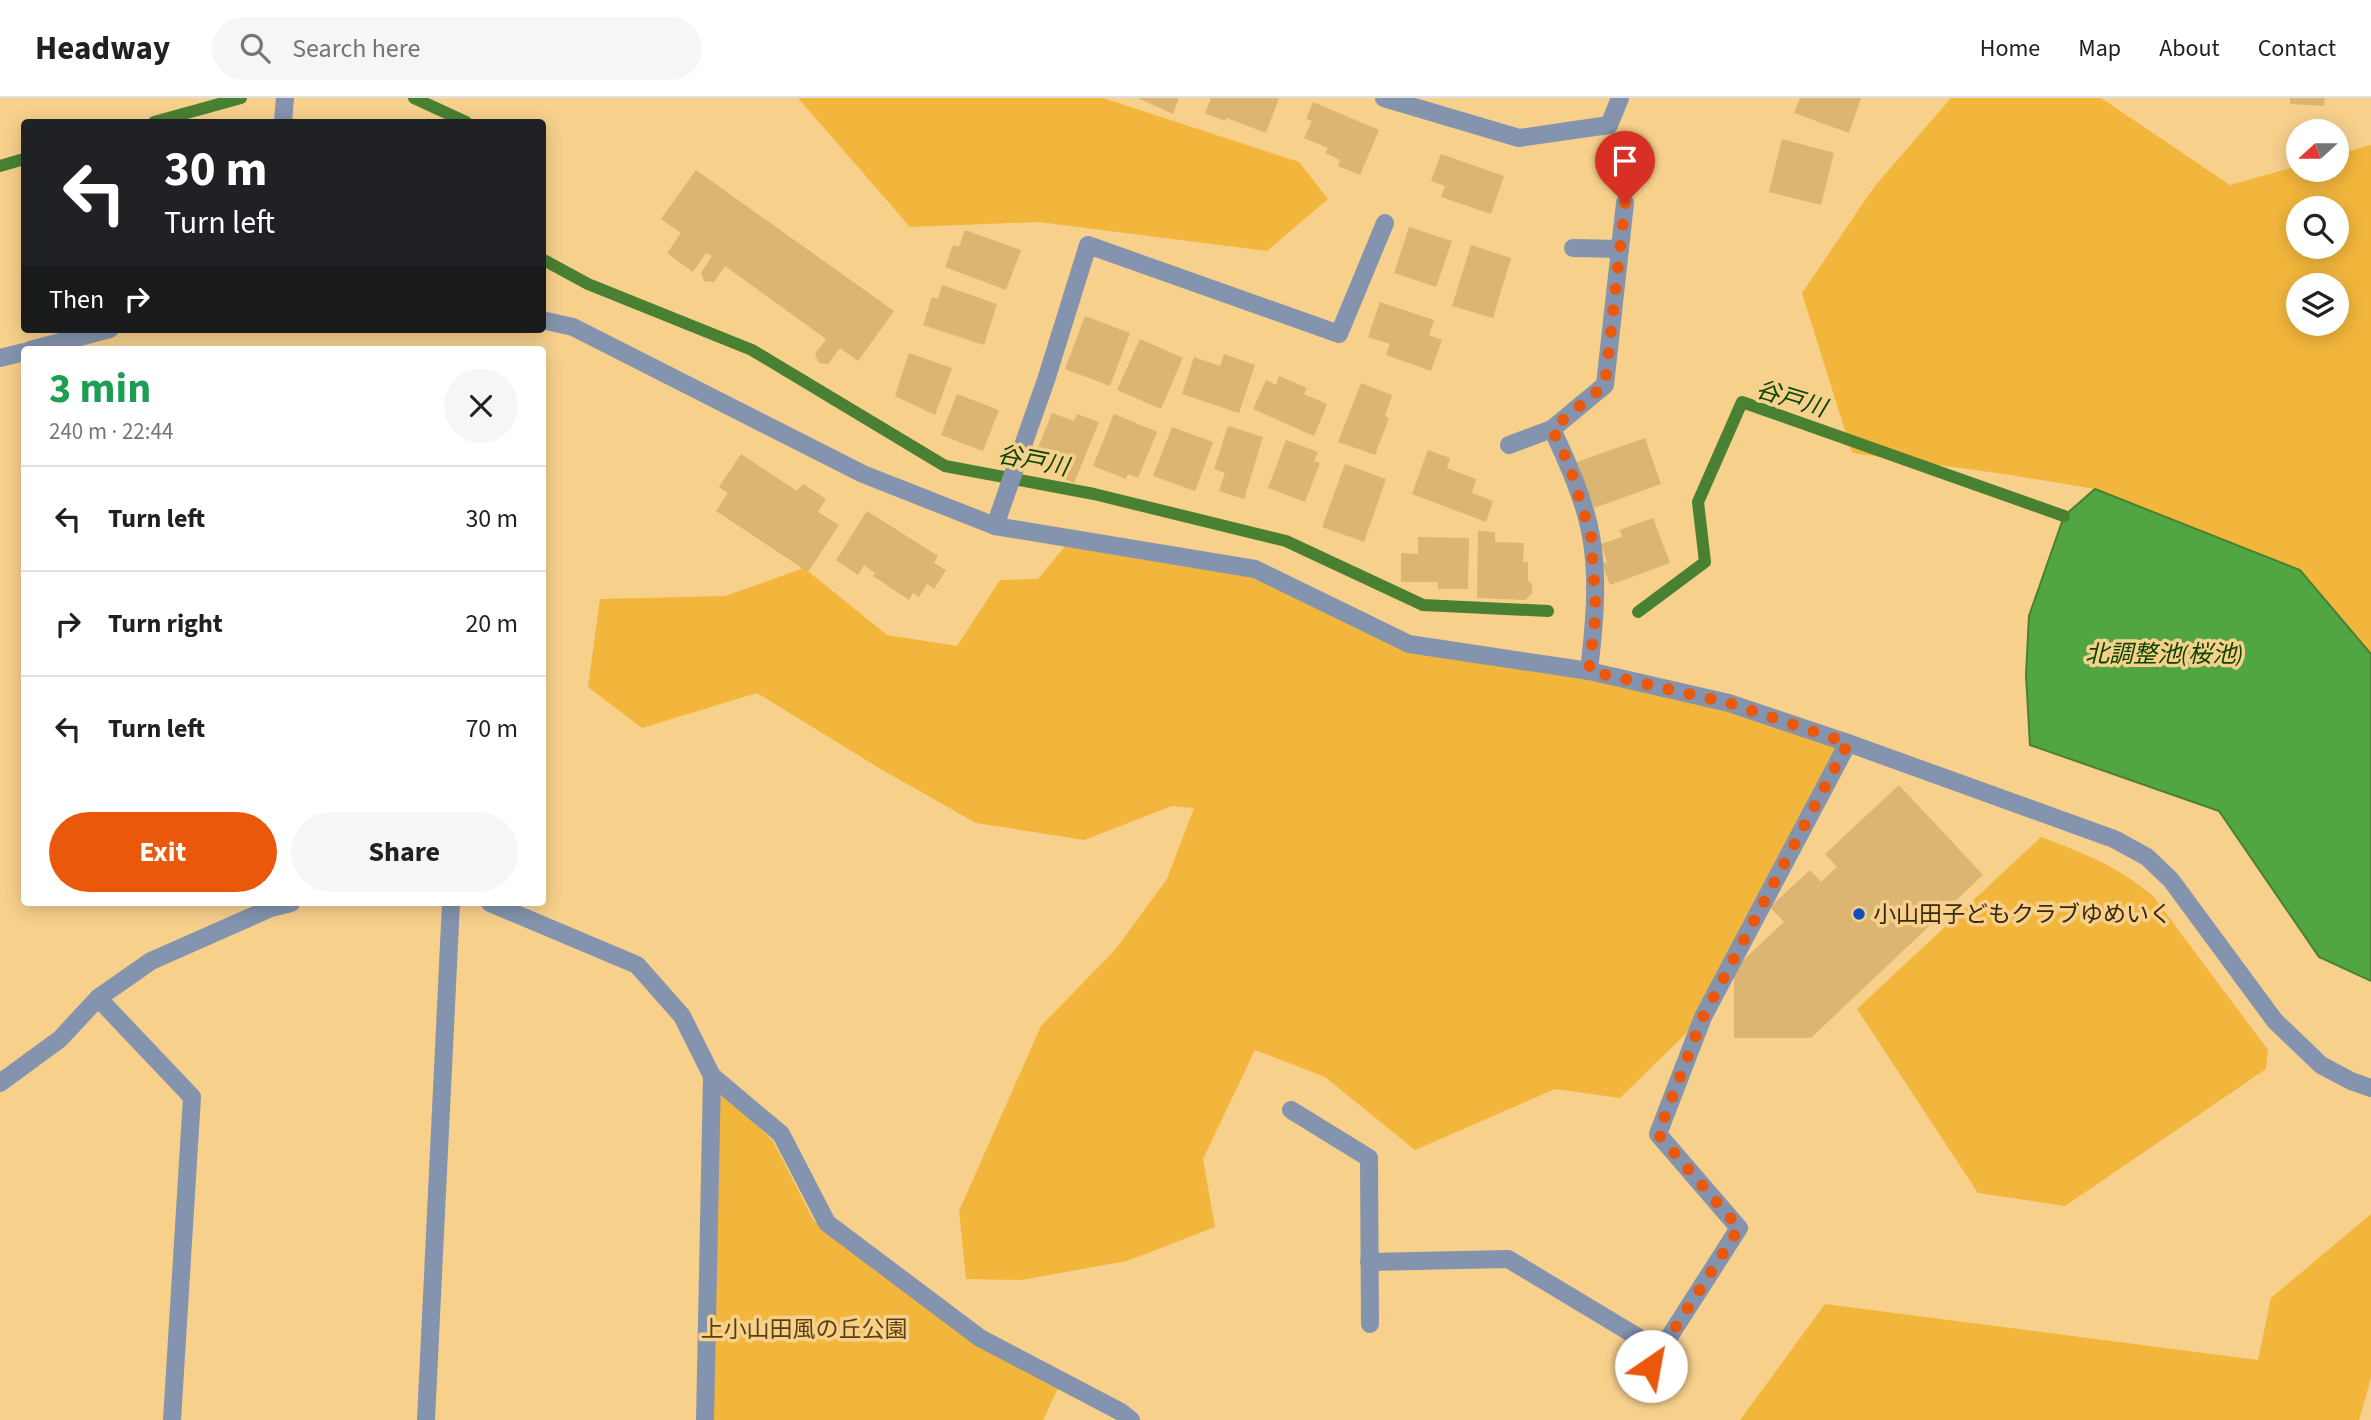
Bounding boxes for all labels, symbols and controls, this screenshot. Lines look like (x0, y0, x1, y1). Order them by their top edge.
search box (212, 17, 702, 80)
text: Headway (35, 25, 170, 72)
icon: search (236, 29, 274, 67)
text: Search here (292, 30, 420, 67)
text: Home (1980, 31, 2040, 66)
text: Map (2078, 31, 2121, 66)
text: About (2159, 31, 2220, 66)
text: Contact (2258, 31, 2336, 66)
north arrow (2286, 119, 2348, 182)
map controls (2286, 119, 2349, 336)
pin (1595, 131, 1655, 203)
text: 30 m (164, 135, 268, 205)
icon: arrive (1606, 142, 1644, 180)
icon: left (49, 147, 140, 238)
button: search (2286, 196, 2349, 259)
text: Turn left (164, 200, 275, 246)
button: layers (2286, 273, 2349, 336)
icon: right (118, 280, 156, 318)
text: Then (49, 281, 104, 318)
text: 3 min (49, 359, 151, 419)
button: close (444, 369, 518, 443)
water label: 谷戸川 (1751, 372, 1833, 427)
text: 240 m · 22:44 (49, 415, 173, 448)
water label: 谷戸川 (994, 437, 1075, 486)
icon: left (49, 500, 87, 538)
text: Turn left (108, 500, 205, 537)
text: 30 m (465, 500, 518, 537)
icon: right (49, 605, 87, 643)
text: Turn right (108, 605, 223, 642)
text: 20 m (465, 605, 518, 642)
water label: 北調整池(桜池) (2085, 637, 2243, 672)
icon: left (49, 710, 87, 748)
text: Turn left (108, 710, 205, 747)
text: 70 m (465, 710, 518, 747)
button: Exit (49, 812, 277, 892)
button: Share (291, 812, 518, 892)
place label: 小山田子どもクラブゆめいく (1873, 898, 2172, 931)
marker: 小山田子どもクラブゆめいく (1851, 906, 1867, 922)
park label: 上小山田風の丘公園 (701, 1313, 908, 1346)
position arrow (1614, 1329, 1688, 1403)

